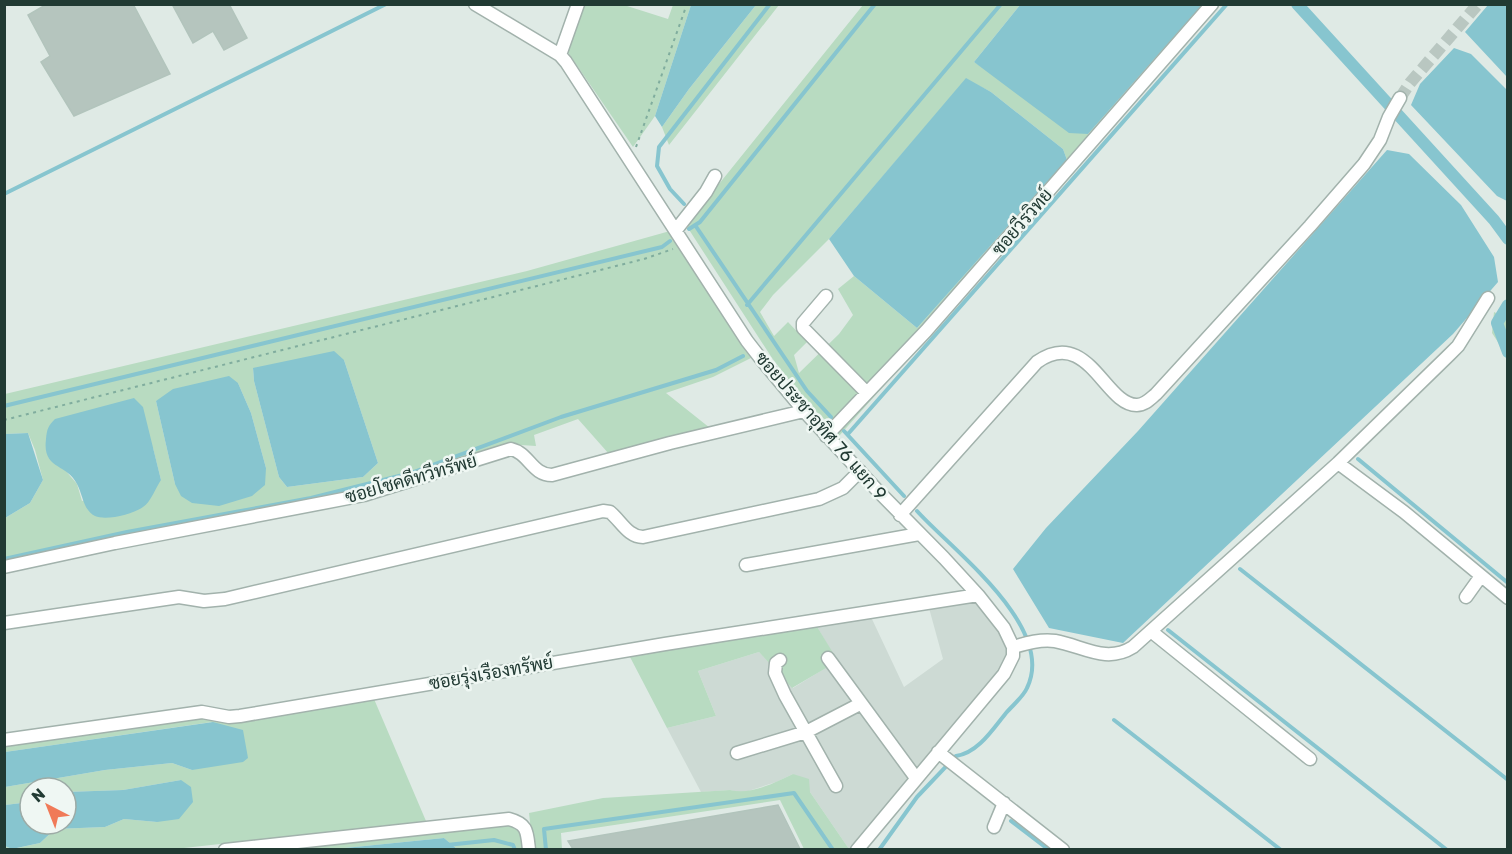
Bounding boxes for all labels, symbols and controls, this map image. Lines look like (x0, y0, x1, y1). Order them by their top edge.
street label: ซอยวีรวิทย์ (986, 183, 1057, 260)
street label: ซอยประชาอุทิศ 76 แยก 9 (750, 347, 891, 505)
street label: ซอยโชคดีทวีทรัพย์ (342, 448, 479, 508)
street label: ซอยรุ่งเรืองทรัพย์ (427, 649, 555, 696)
north arrow (18, 776, 78, 836)
text: N (28, 784, 49, 806)

